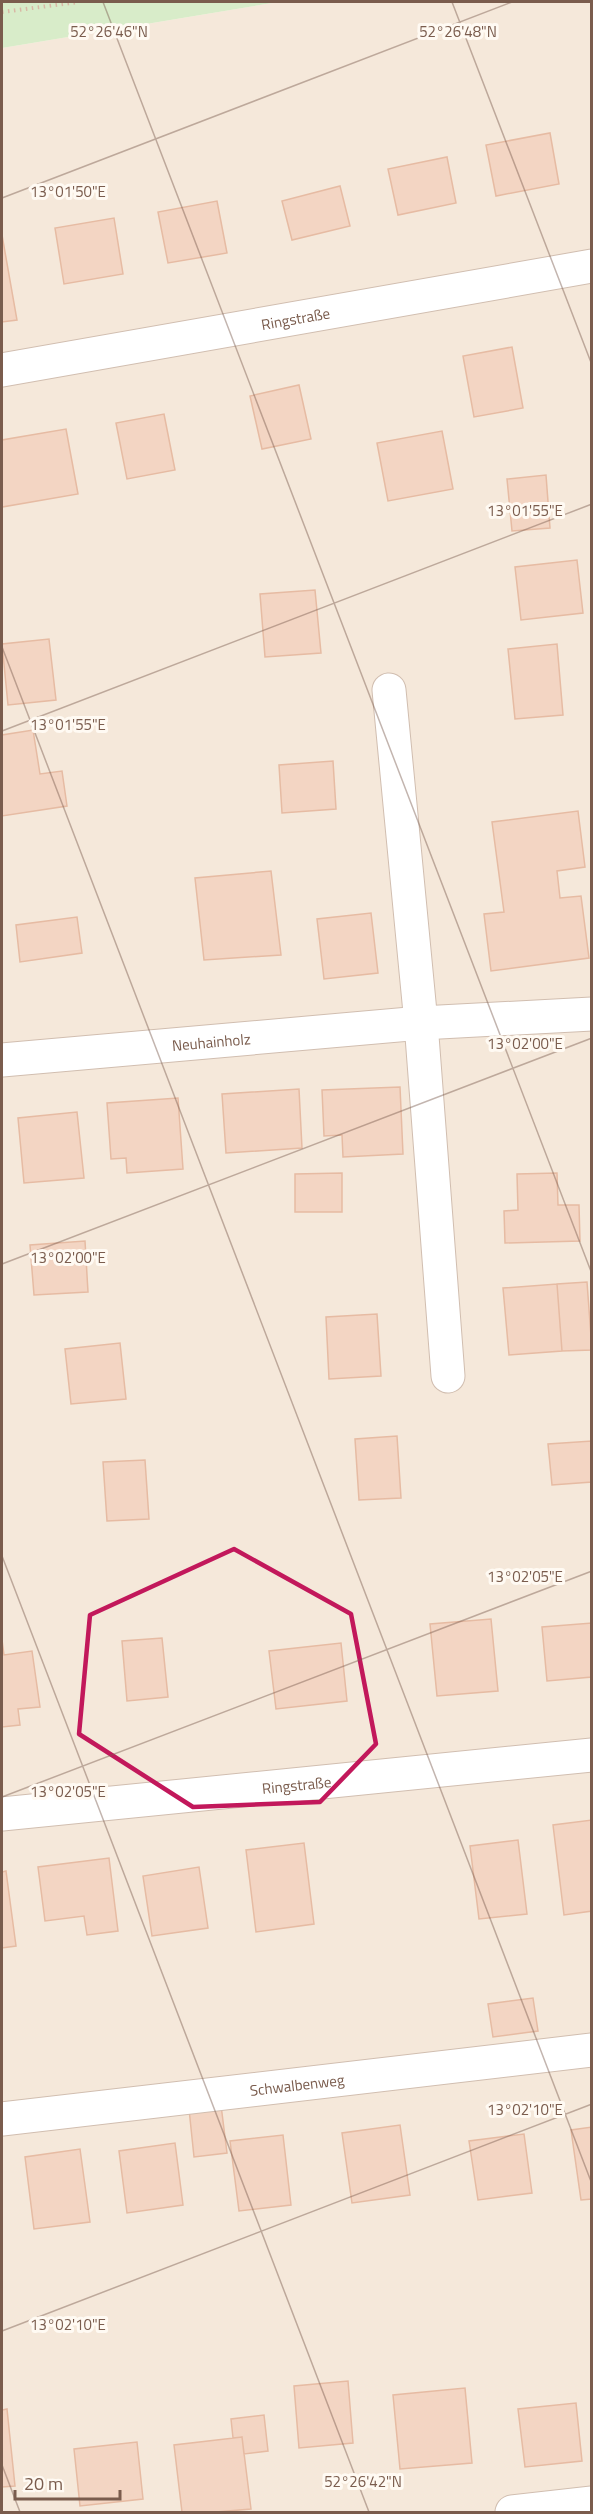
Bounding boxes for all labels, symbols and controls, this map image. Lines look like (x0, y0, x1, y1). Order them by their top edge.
text: 52°26'46"N (70, 20, 148, 43)
text: 52°26'48"N (419, 20, 497, 43)
text: 13°01'50"E (30, 180, 106, 203)
street label: Ringstraße (259, 301, 332, 336)
text: 13°01'55"E (487, 499, 563, 522)
text: 13°01'55"E (30, 713, 106, 736)
street label: Neuhainholz (171, 1027, 252, 1056)
text: 13°02'00"E (487, 1032, 563, 1055)
text: 13°02'00"E (30, 1246, 106, 1269)
text: 13°02'05"E (487, 1565, 563, 1588)
street label: Ringstraße (261, 1770, 332, 1799)
text: 13°02'05"E (30, 1780, 106, 1803)
street label: Schwalbenweg (248, 2068, 346, 2101)
text: 13°02'10"E (487, 2098, 563, 2121)
text: 13°02'10"E (30, 2313, 106, 2336)
scale bar (15, 2463, 120, 2501)
text: 20 m (24, 2470, 63, 2497)
text: 52°26'42"N (324, 2470, 402, 2493)

